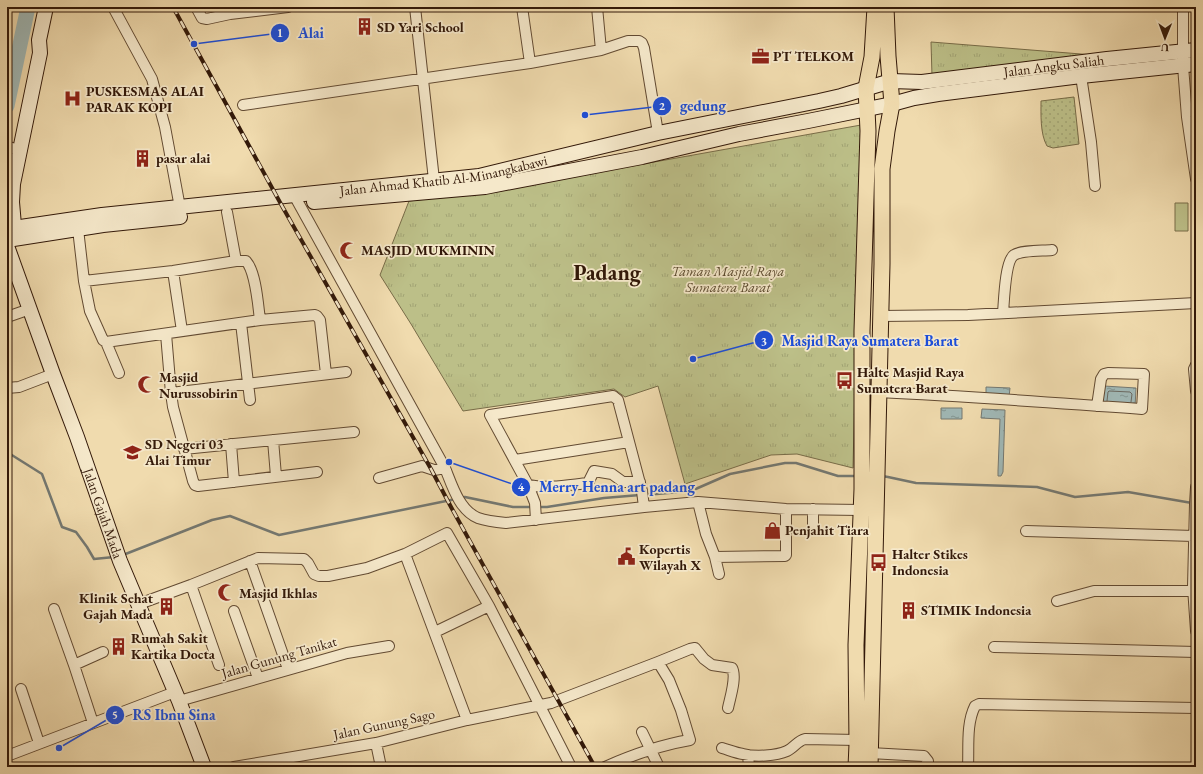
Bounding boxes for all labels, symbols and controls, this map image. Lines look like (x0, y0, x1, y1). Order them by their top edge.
building icon: SD Yari School (354, 17, 374, 37)
place label: SD Yari School (377, 18, 464, 36)
north arrow (1145, 18, 1185, 58)
callout: Alai (270, 20, 332, 47)
text: Alai (297, 23, 325, 42)
text: 1 (277, 25, 283, 41)
text: U (1160, 41, 1169, 55)
office icon: PT TELKOM (750, 46, 770, 66)
place label: PT TELKOM (773, 47, 854, 65)
street label: Jalan Angku Saliah (1002, 50, 1105, 81)
place label: PUSKESMAS ALAI PARAK KOPI (86, 82, 204, 116)
hospital icon: PUSKESMAS ALAI PARAK KOPI (63, 89, 83, 109)
callout: gedung (652, 93, 734, 120)
text: gedung (680, 96, 727, 115)
text: 2 (659, 98, 666, 114)
building icon: pasar alai (133, 148, 153, 168)
place label: pasar alai (156, 149, 210, 167)
street label: Jalan Ahmad Khatib Al-Minangkabawi (338, 151, 550, 199)
mosque icon: MASJID MUKMININ (338, 240, 358, 260)
place label: MASJID MUKMININ (361, 241, 495, 259)
district label: Padang (573, 258, 642, 287)
park label: Taman Masjid Raya Sumatera Barat (672, 262, 785, 296)
callout: Masjid Raya Sumatera Barat (754, 327, 967, 354)
text: Masjid Raya Sumatera Barat (781, 331, 959, 350)
text: 3 (761, 333, 767, 349)
place label: Halte Masjid Raya Sumatera Barat (857, 363, 965, 397)
place label: Masjid Nurussobirin (159, 368, 238, 402)
bus stop icon: Halte Masjid Raya Sumatera Barat (834, 370, 854, 390)
mosque icon: Masjid Nurussobirin (136, 375, 156, 395)
place label: SD Negeri 03 Alai Timur (144, 435, 224, 469)
school or university icon: SD Negeri 03 Alai Timur (122, 442, 142, 462)
street label: Jalan Gajah Mada (79, 465, 128, 561)
callout: Merry Henna art padang (511, 473, 703, 500)
text: Merry Henna art padang (539, 477, 695, 496)
text: 4 (518, 479, 525, 495)
shop icon: Penjahit Tiara (762, 520, 782, 540)
place label: Penjahit Tiara (785, 521, 870, 539)
place label: Kopertis Wilayah X (639, 540, 701, 574)
place label: Halter Stikes Indonesia (892, 545, 968, 579)
public building icon: Kopertis Wilayah X (616, 547, 636, 567)
bus stop icon: Halter Stikes Indonesia (869, 552, 889, 572)
mosque icon: Masjid Ikhlas (216, 583, 236, 603)
place label: Masjid Ikhlas (239, 584, 317, 602)
place label: Klinik Sehat Gajah Mada (79, 589, 154, 623)
building icon: Klinik Sehat Gajah Mada (156, 596, 176, 616)
building icon: STIMIK Indonesia (898, 600, 918, 620)
place label: STIMIK Indonesia (921, 601, 1032, 619)
place label: Rumah Sakit Kartika Docta (131, 629, 216, 663)
street label: Jalan Gunung Tanikat (218, 632, 339, 682)
building icon: Rumah Sakit Kartika Docta (108, 636, 128, 656)
callout: RS Ibnu Sina (105, 701, 224, 728)
street label: Jalan Gunung Sago (331, 704, 436, 744)
text: RS Ibnu Sina (132, 705, 216, 724)
text: 5 (112, 707, 118, 723)

